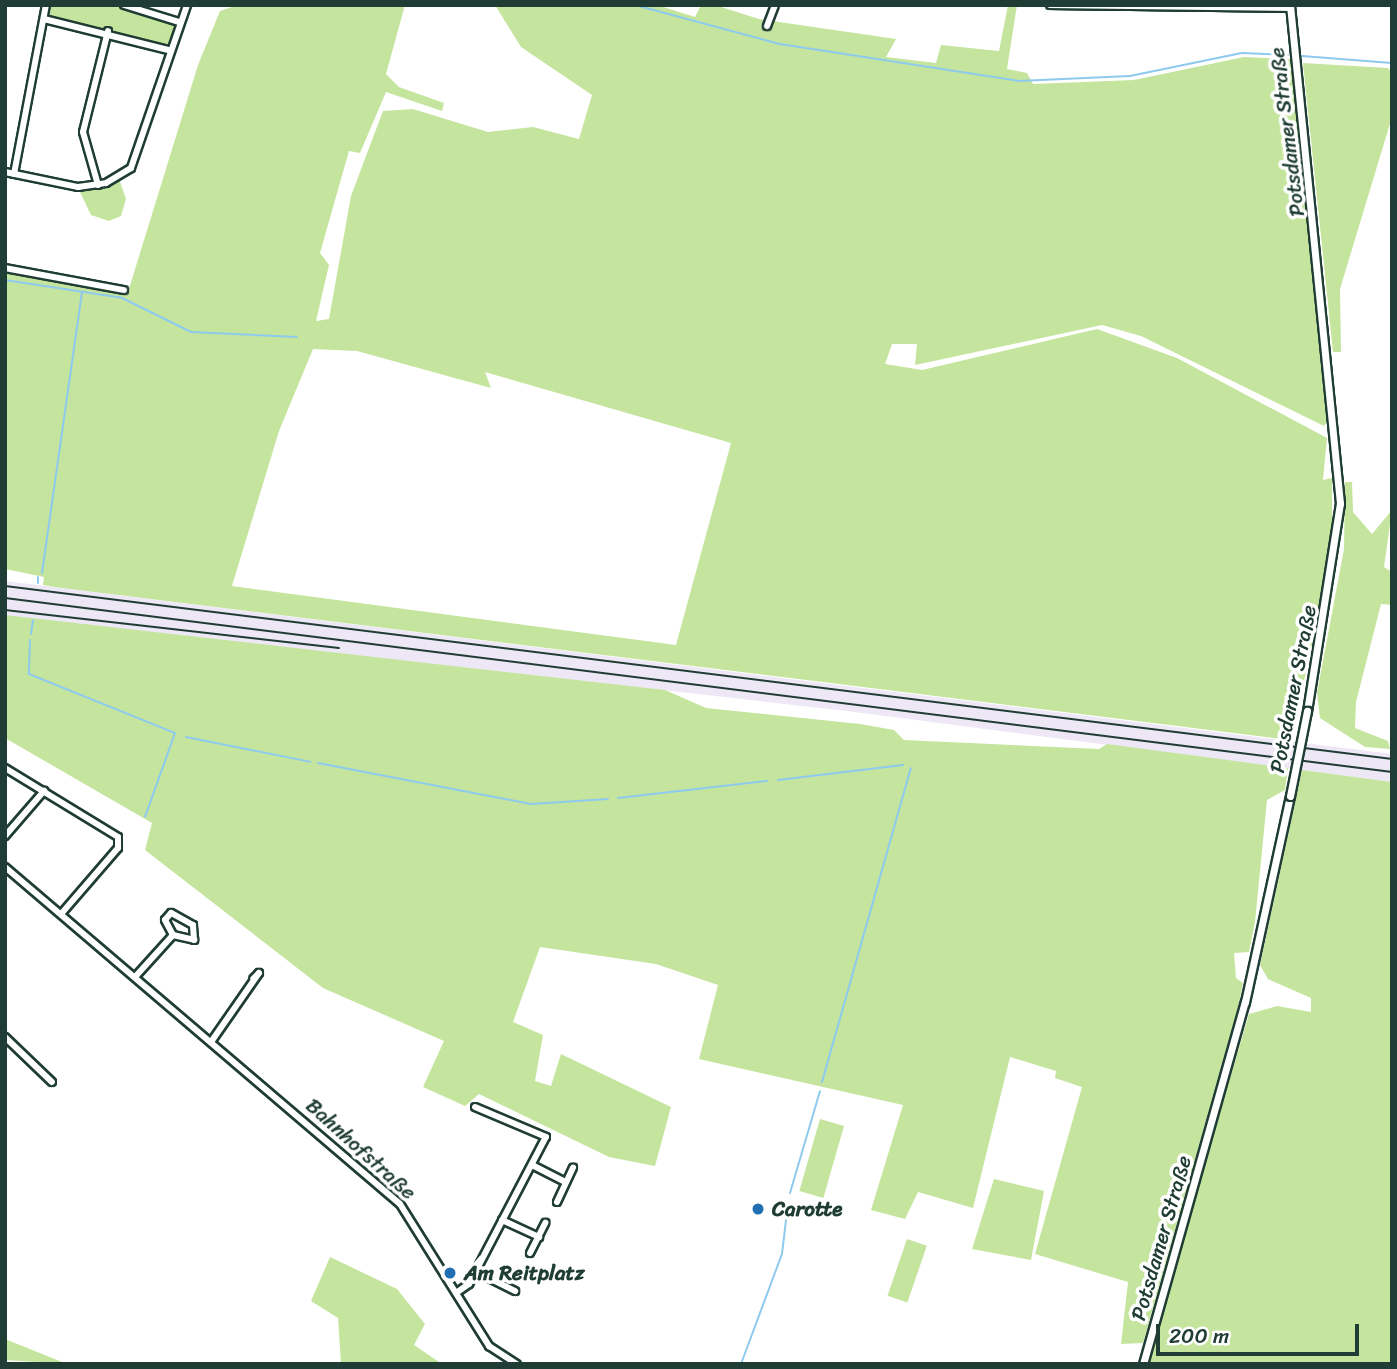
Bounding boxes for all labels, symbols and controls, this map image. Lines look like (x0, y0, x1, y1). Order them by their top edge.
street label: Potsdamer Straße (1264, 46, 1310, 218)
street label: Potsdamer Straße (1264, 603, 1322, 775)
street label: Bahnhofstraße (301, 1093, 421, 1205)
street label: Potsdamer Straße (1125, 1152, 1197, 1324)
place label: Carotte (772, 1196, 842, 1222)
marker: Carotte (750, 1201, 766, 1217)
place label: Am Reitplatz (464, 1260, 585, 1286)
marker: Am Reitplatz (442, 1265, 458, 1281)
scale bar (1159, 1310, 1362, 1354)
text: 200 m (1169, 1317, 1229, 1355)

